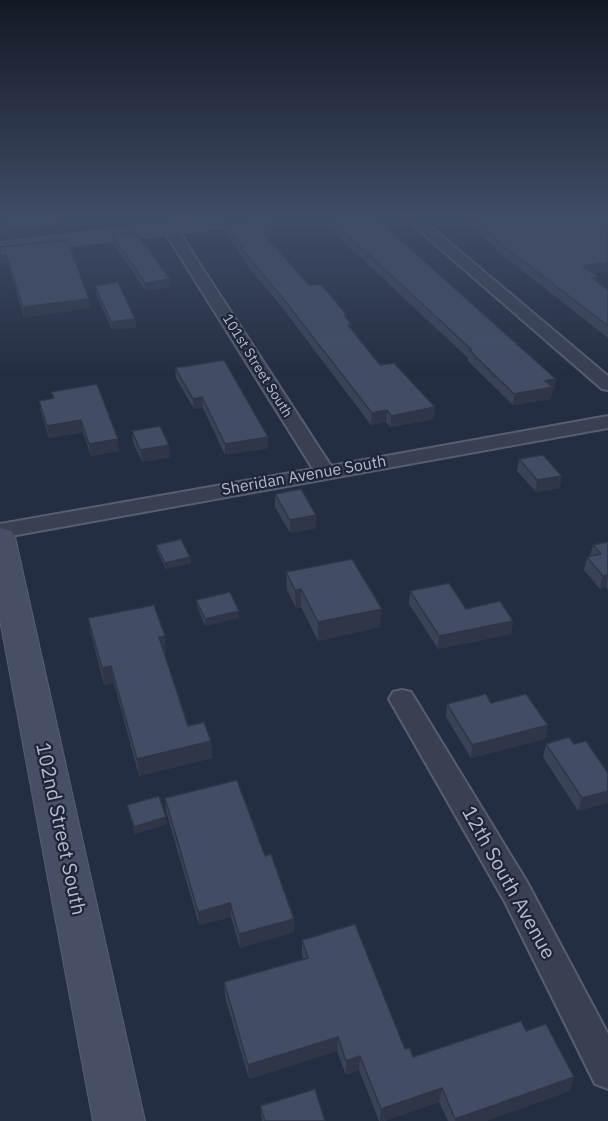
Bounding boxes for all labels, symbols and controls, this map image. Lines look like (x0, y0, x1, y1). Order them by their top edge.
street label: 101st Street South (218, 311, 296, 421)
street label: Sheridan Avenue South (220, 452, 388, 500)
street label: 102nd Street South (30, 741, 90, 917)
street label: 12th South Avenue (456, 802, 560, 964)

